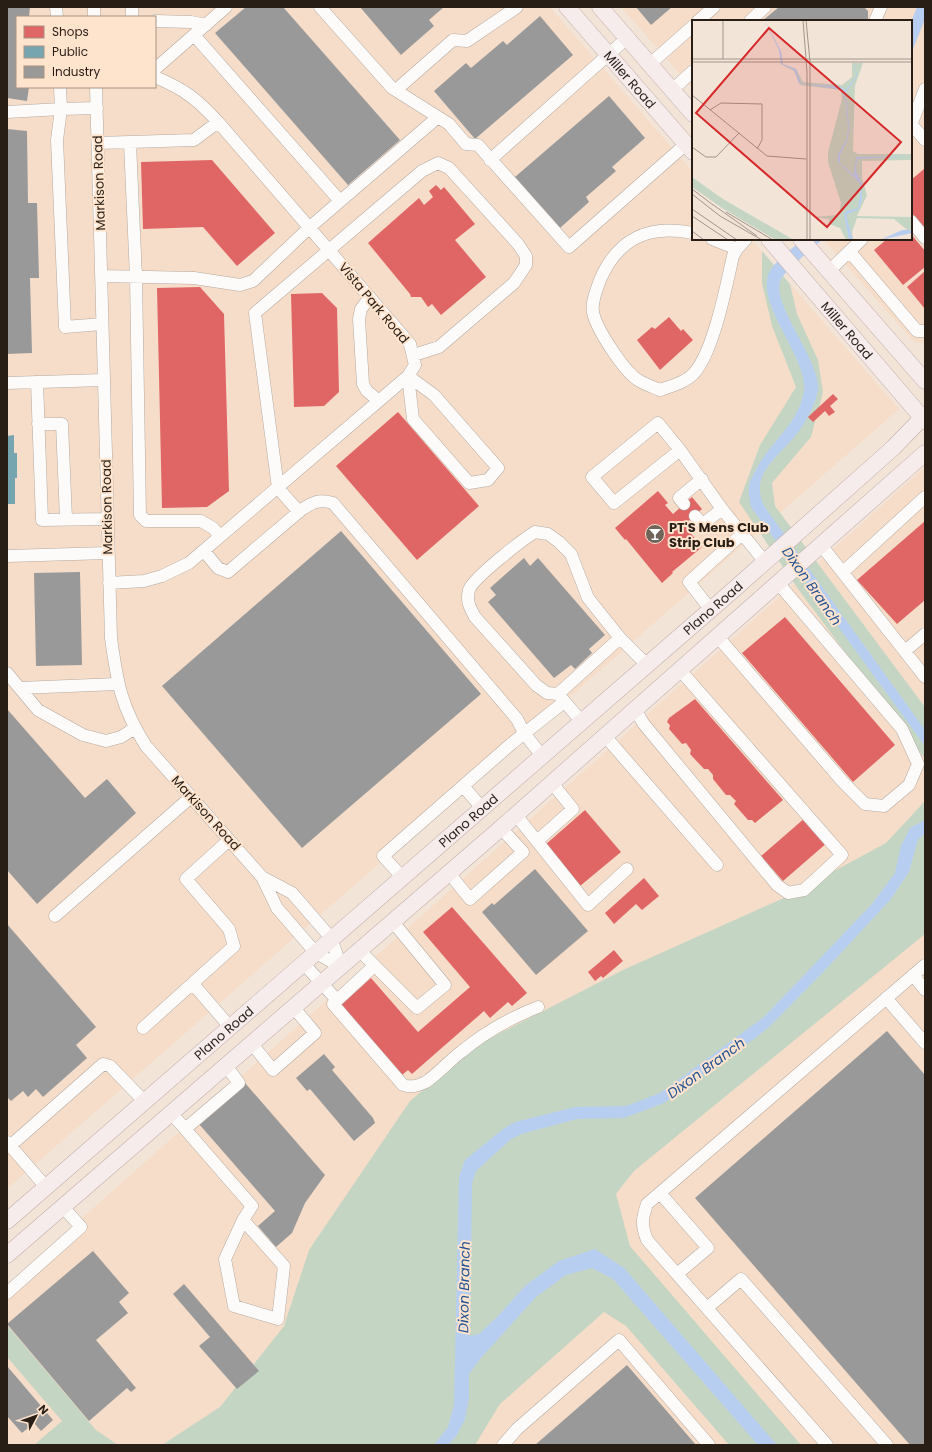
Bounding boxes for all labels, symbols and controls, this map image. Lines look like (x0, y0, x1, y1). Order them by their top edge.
legend (16, 16, 156, 88)
inset map (692, 20, 912, 240)
text: Shops (52, 23, 89, 40)
text: Public (52, 43, 88, 60)
street label: Miller Road (599, 46, 660, 113)
text: Industry (52, 63, 101, 80)
street label: Markison Road (88, 135, 110, 231)
street label: Vista Park Road (334, 258, 414, 348)
street label: Miller Road (817, 297, 877, 363)
street label: Markison Road (97, 459, 117, 555)
place label: PT'S Mens Club Strip Club (669, 518, 769, 552)
bar icon: PT'S Mens Club Strip Club (644, 523, 666, 545)
water label: Dixon Branch (777, 543, 847, 629)
street label: Plano Road (679, 576, 747, 639)
street label: Markison Road (167, 771, 245, 855)
street label: Plano Road (434, 789, 502, 852)
street label: Plano Road (190, 1001, 258, 1064)
water label: Dixon Branch (663, 1033, 749, 1103)
water label: Dixon Branch (453, 1241, 475, 1333)
north arrow (16, 1396, 56, 1436)
text: N (35, 1401, 52, 1418)

